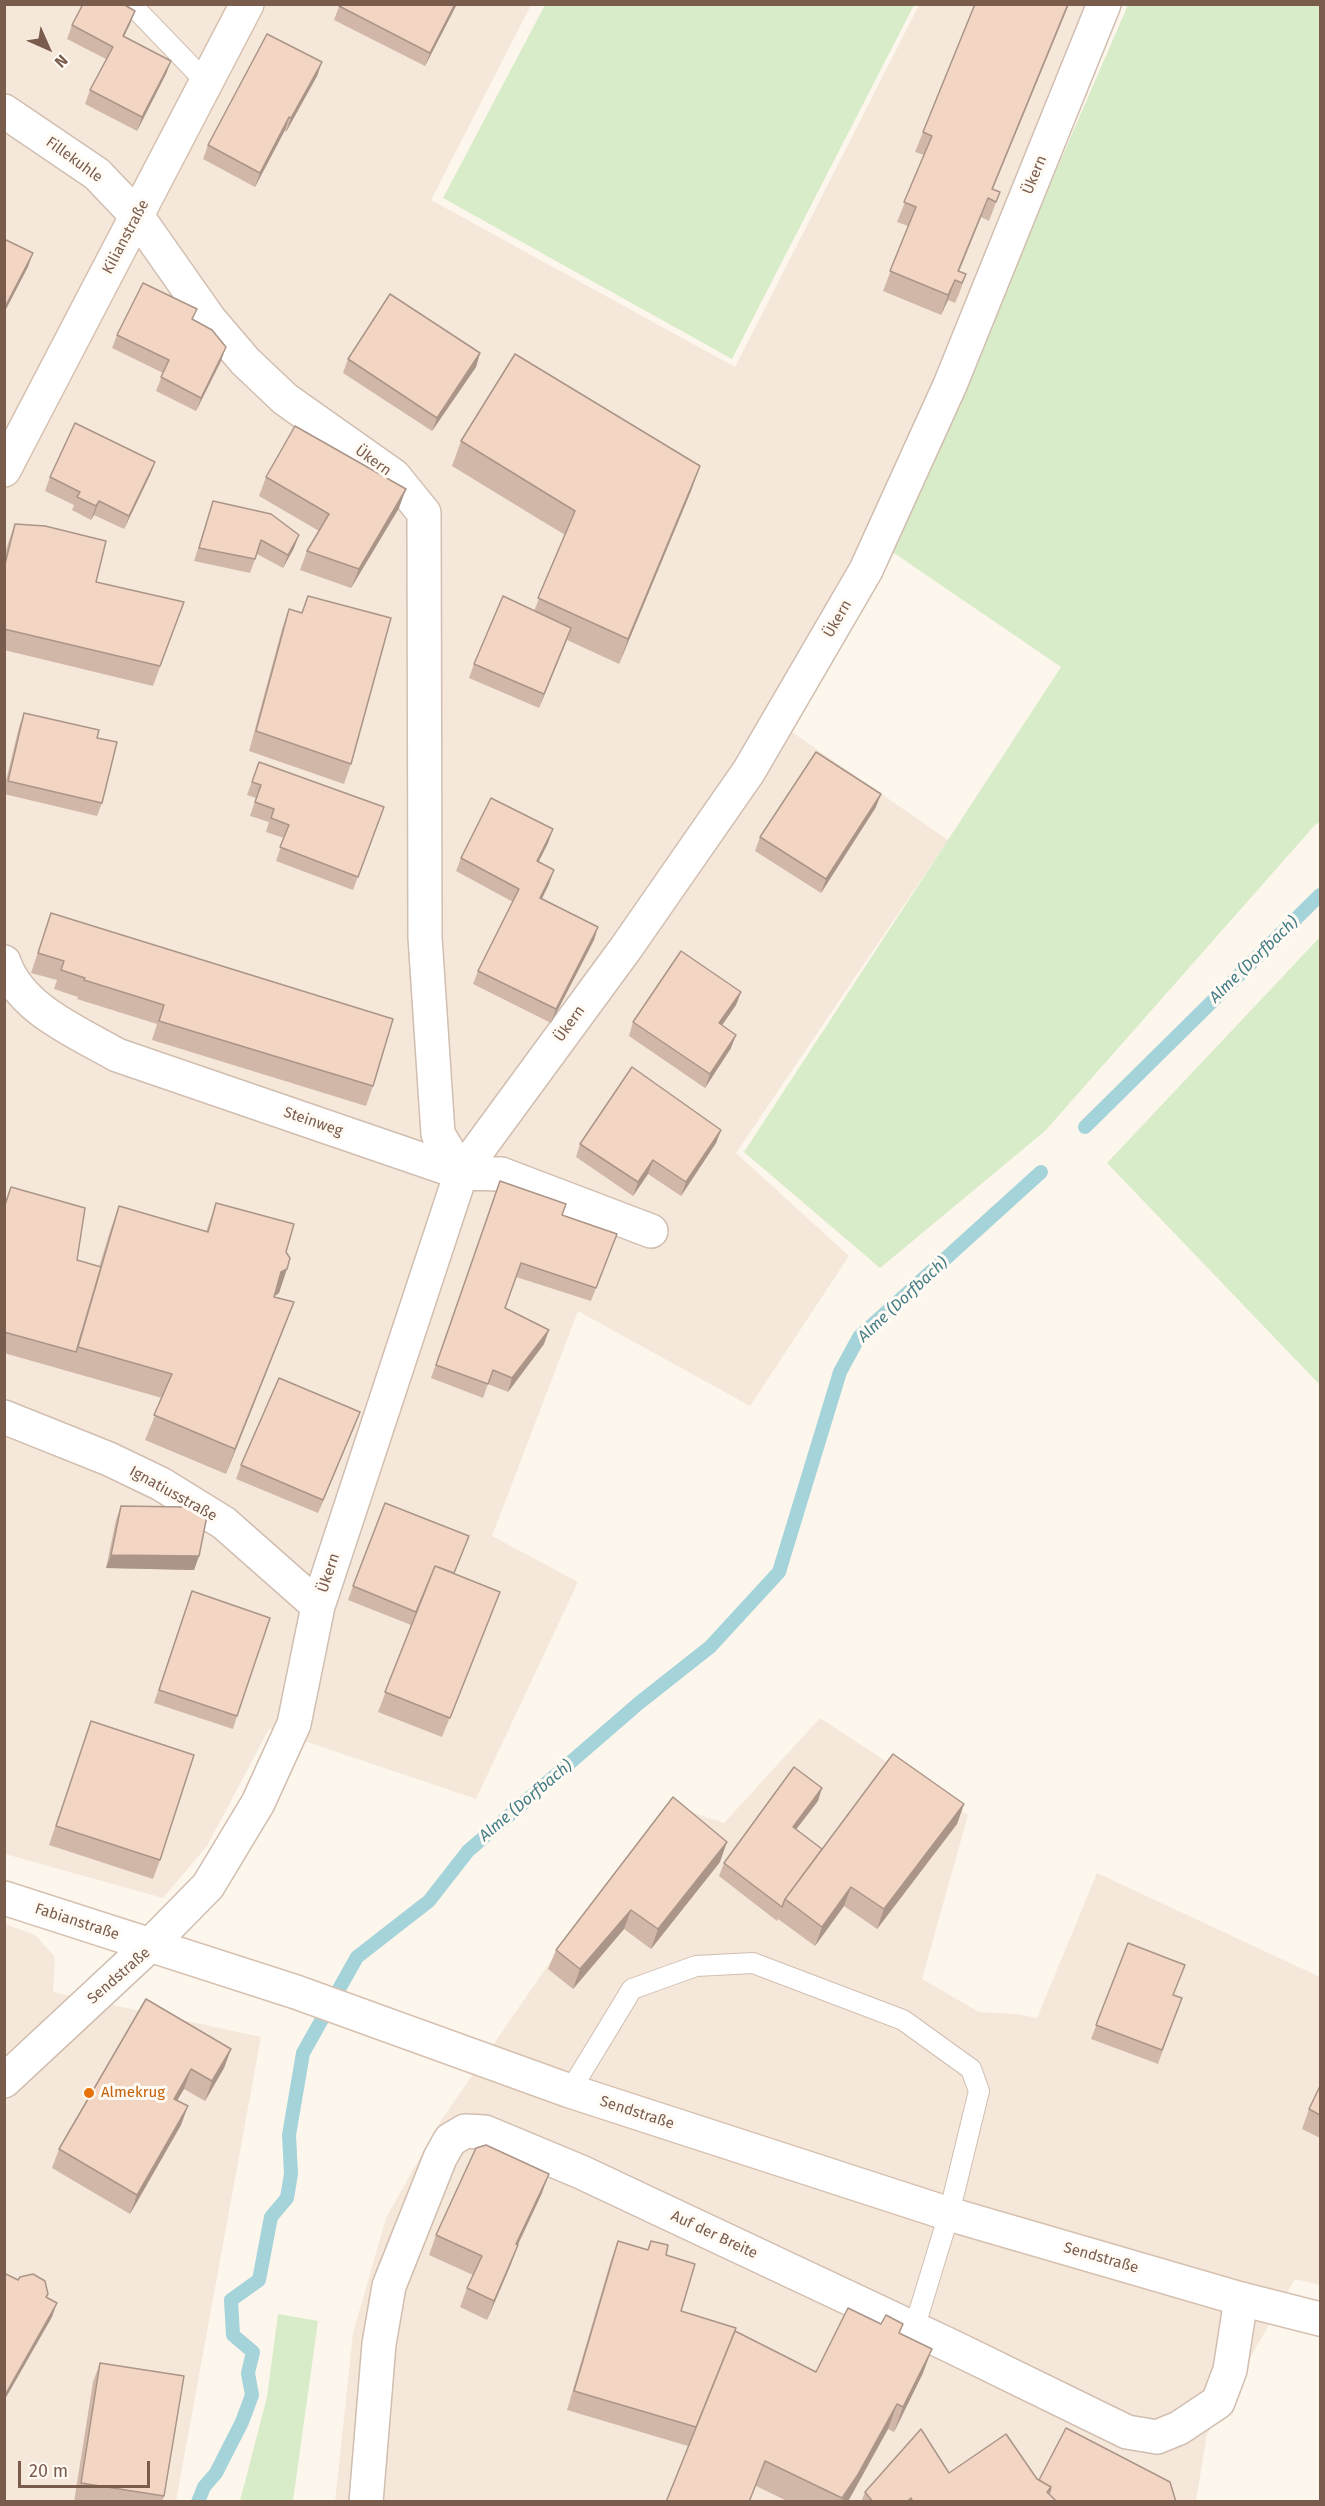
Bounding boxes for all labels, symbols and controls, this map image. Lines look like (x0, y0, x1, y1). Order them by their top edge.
north arrow (18, 18, 78, 78)
text: N (51, 51, 72, 72)
street label: Fillekuhle (42, 133, 106, 187)
street label: Ükern (1019, 153, 1051, 197)
street label: Kilianstraße (99, 197, 153, 277)
street label: Ükern (351, 442, 395, 480)
street label: Ükern (820, 597, 856, 641)
water label: Alme (Dorfbach) (1206, 913, 1302, 1007)
street label: Ükern (551, 1002, 589, 1046)
street label: Steinweg (281, 1104, 345, 1140)
water label: Alme (Dorfbach) (854, 1253, 952, 1347)
street label: Ignatiusstraße (126, 1463, 220, 1525)
street label: Ükern (314, 1551, 344, 1595)
water label: Alme (Dorfbach) (475, 1756, 577, 1846)
street label: Fabianstraße (33, 1900, 121, 1944)
street label: Sendstraße (84, 1944, 154, 2008)
place label: Almekrug (101, 2084, 165, 2102)
marker: Almekrug (82, 2086, 96, 2100)
street label: Sendstraße (598, 2093, 676, 2133)
street label: Auf der Breite (668, 2207, 760, 2263)
street label: Sendstraße (1061, 2239, 1141, 2277)
scale bar (21, 2449, 153, 2487)
text: 20 m (29, 2460, 68, 2482)

